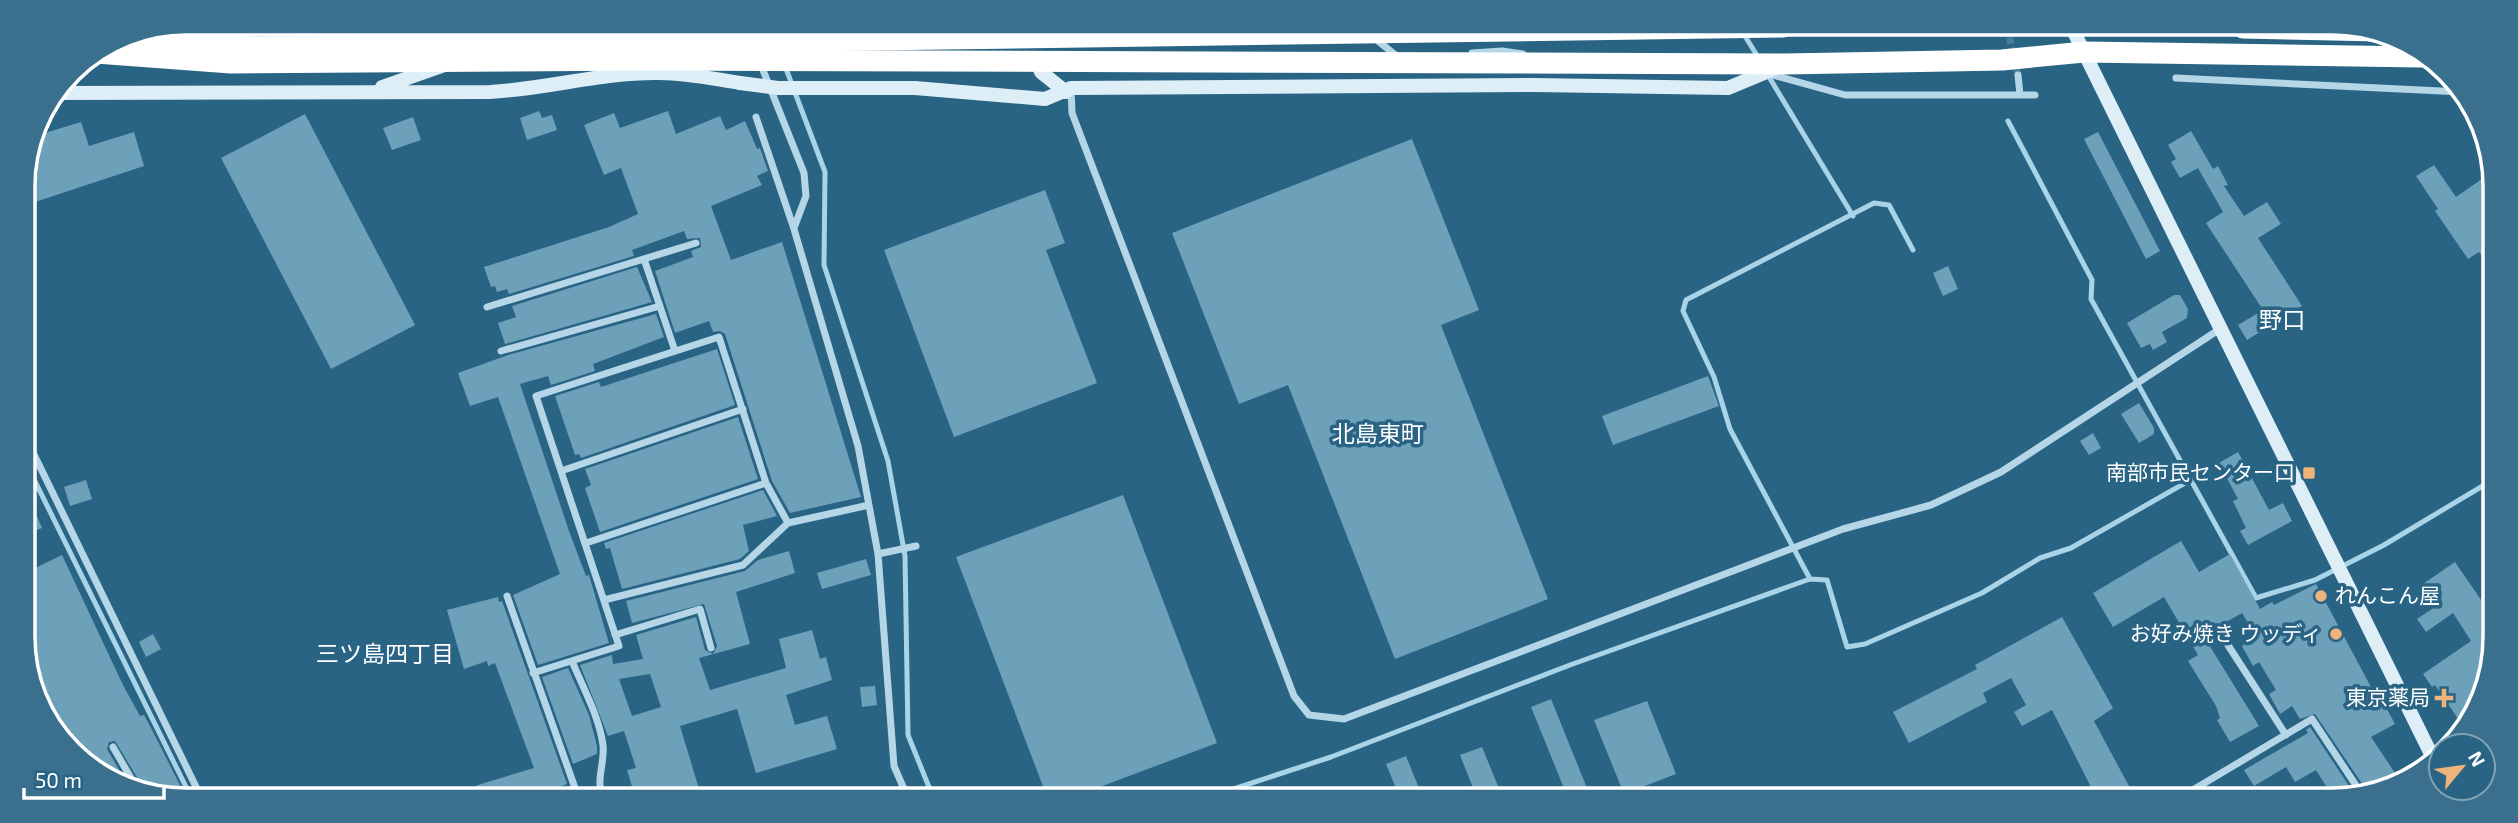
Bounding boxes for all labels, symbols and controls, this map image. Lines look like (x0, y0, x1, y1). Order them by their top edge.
district label: 野口 (2259, 305, 2305, 333)
district label: 北島東町 (1332, 419, 1424, 447)
place label: 南部市民センター口 (2106, 459, 2295, 484)
marker: 南部市民センター口 (2301, 465, 2317, 481)
place label: れんこん屋 (2335, 582, 2440, 607)
marker: れんこん屋 (2313, 588, 2329, 604)
place label: お好み焼き ウッディ (2130, 620, 2322, 645)
marker: お好み焼き ウッディ (2328, 626, 2344, 642)
district label: 三ツ島四丁目 (316, 639, 454, 667)
place label: 東京薬局 (2346, 684, 2430, 709)
marker: 東京薬局 (2436, 690, 2452, 706)
north arrow (2427, 732, 2497, 802)
text: N (2464, 747, 2491, 770)
scale bar (24, 756, 164, 800)
text: 50 m (35, 767, 82, 792)

